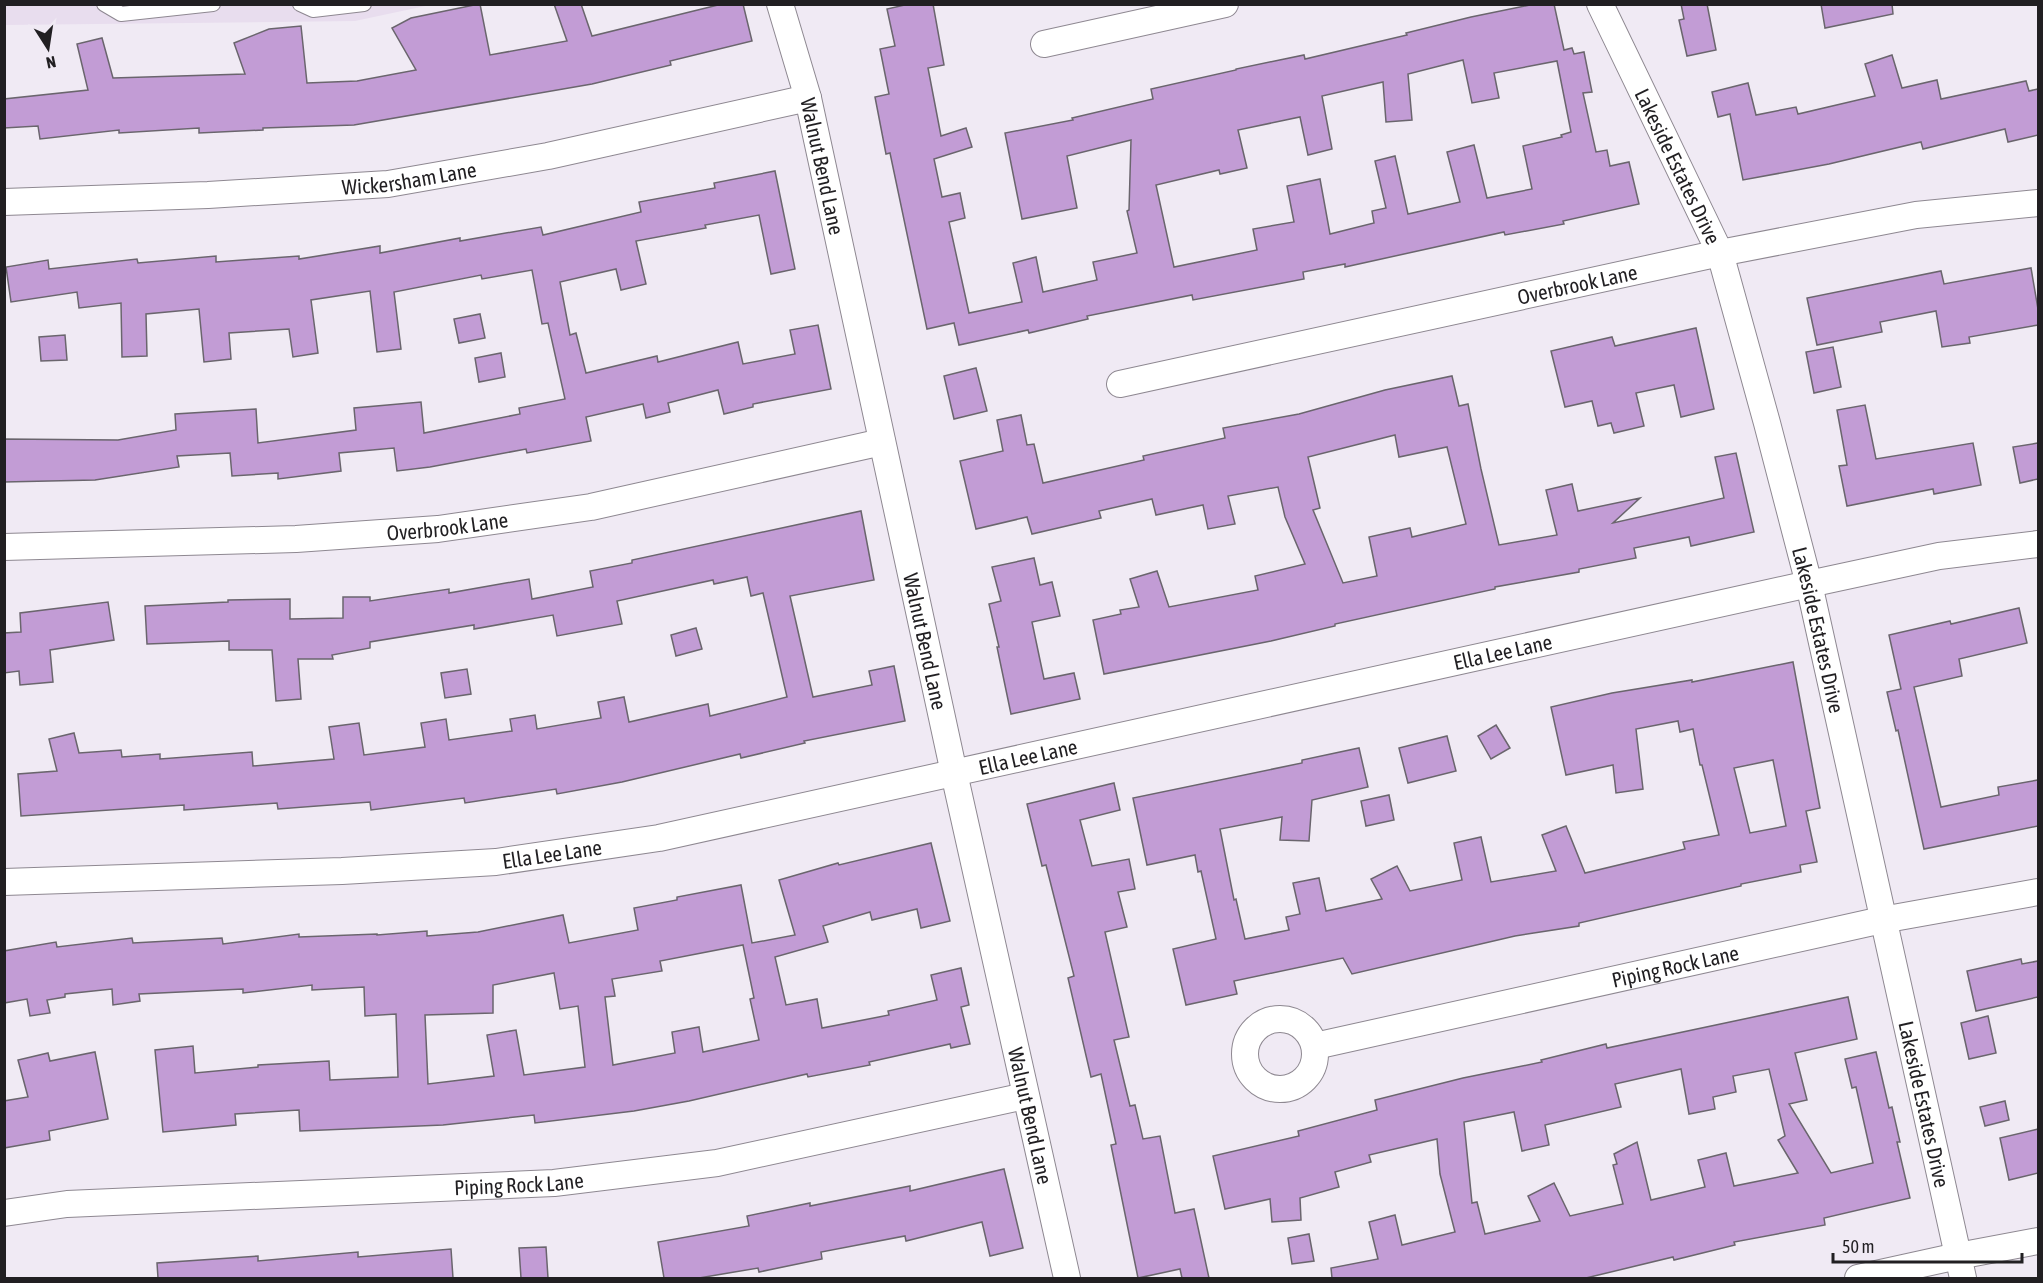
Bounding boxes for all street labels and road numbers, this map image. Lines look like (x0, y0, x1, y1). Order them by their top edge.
street label: Lakeside Estates Drive (1631, 85, 1726, 248)
street label: Walnut Bend Lane (796, 96, 849, 237)
street label: Wickersham Lane (341, 157, 478, 199)
street label: Overbrook Lane (1515, 259, 1639, 309)
street label: Overbrook Lane (386, 507, 510, 545)
street label: Lakeside Estates Drive (1788, 544, 1849, 715)
street label: Walnut Bend Lane (899, 571, 952, 712)
street label: Ella Lee Lane (1451, 629, 1554, 674)
street label: Ella Lee Lane (976, 734, 1080, 779)
street label: Ella Lee Lane (501, 835, 603, 873)
street label: Piping Rock Lane (1609, 940, 1741, 992)
street label: Lakeside Estates Drive (1894, 1019, 1955, 1190)
street label: Walnut Bend Lane (1004, 1045, 1058, 1186)
street label: Piping Rock Lane (454, 1167, 585, 1199)

